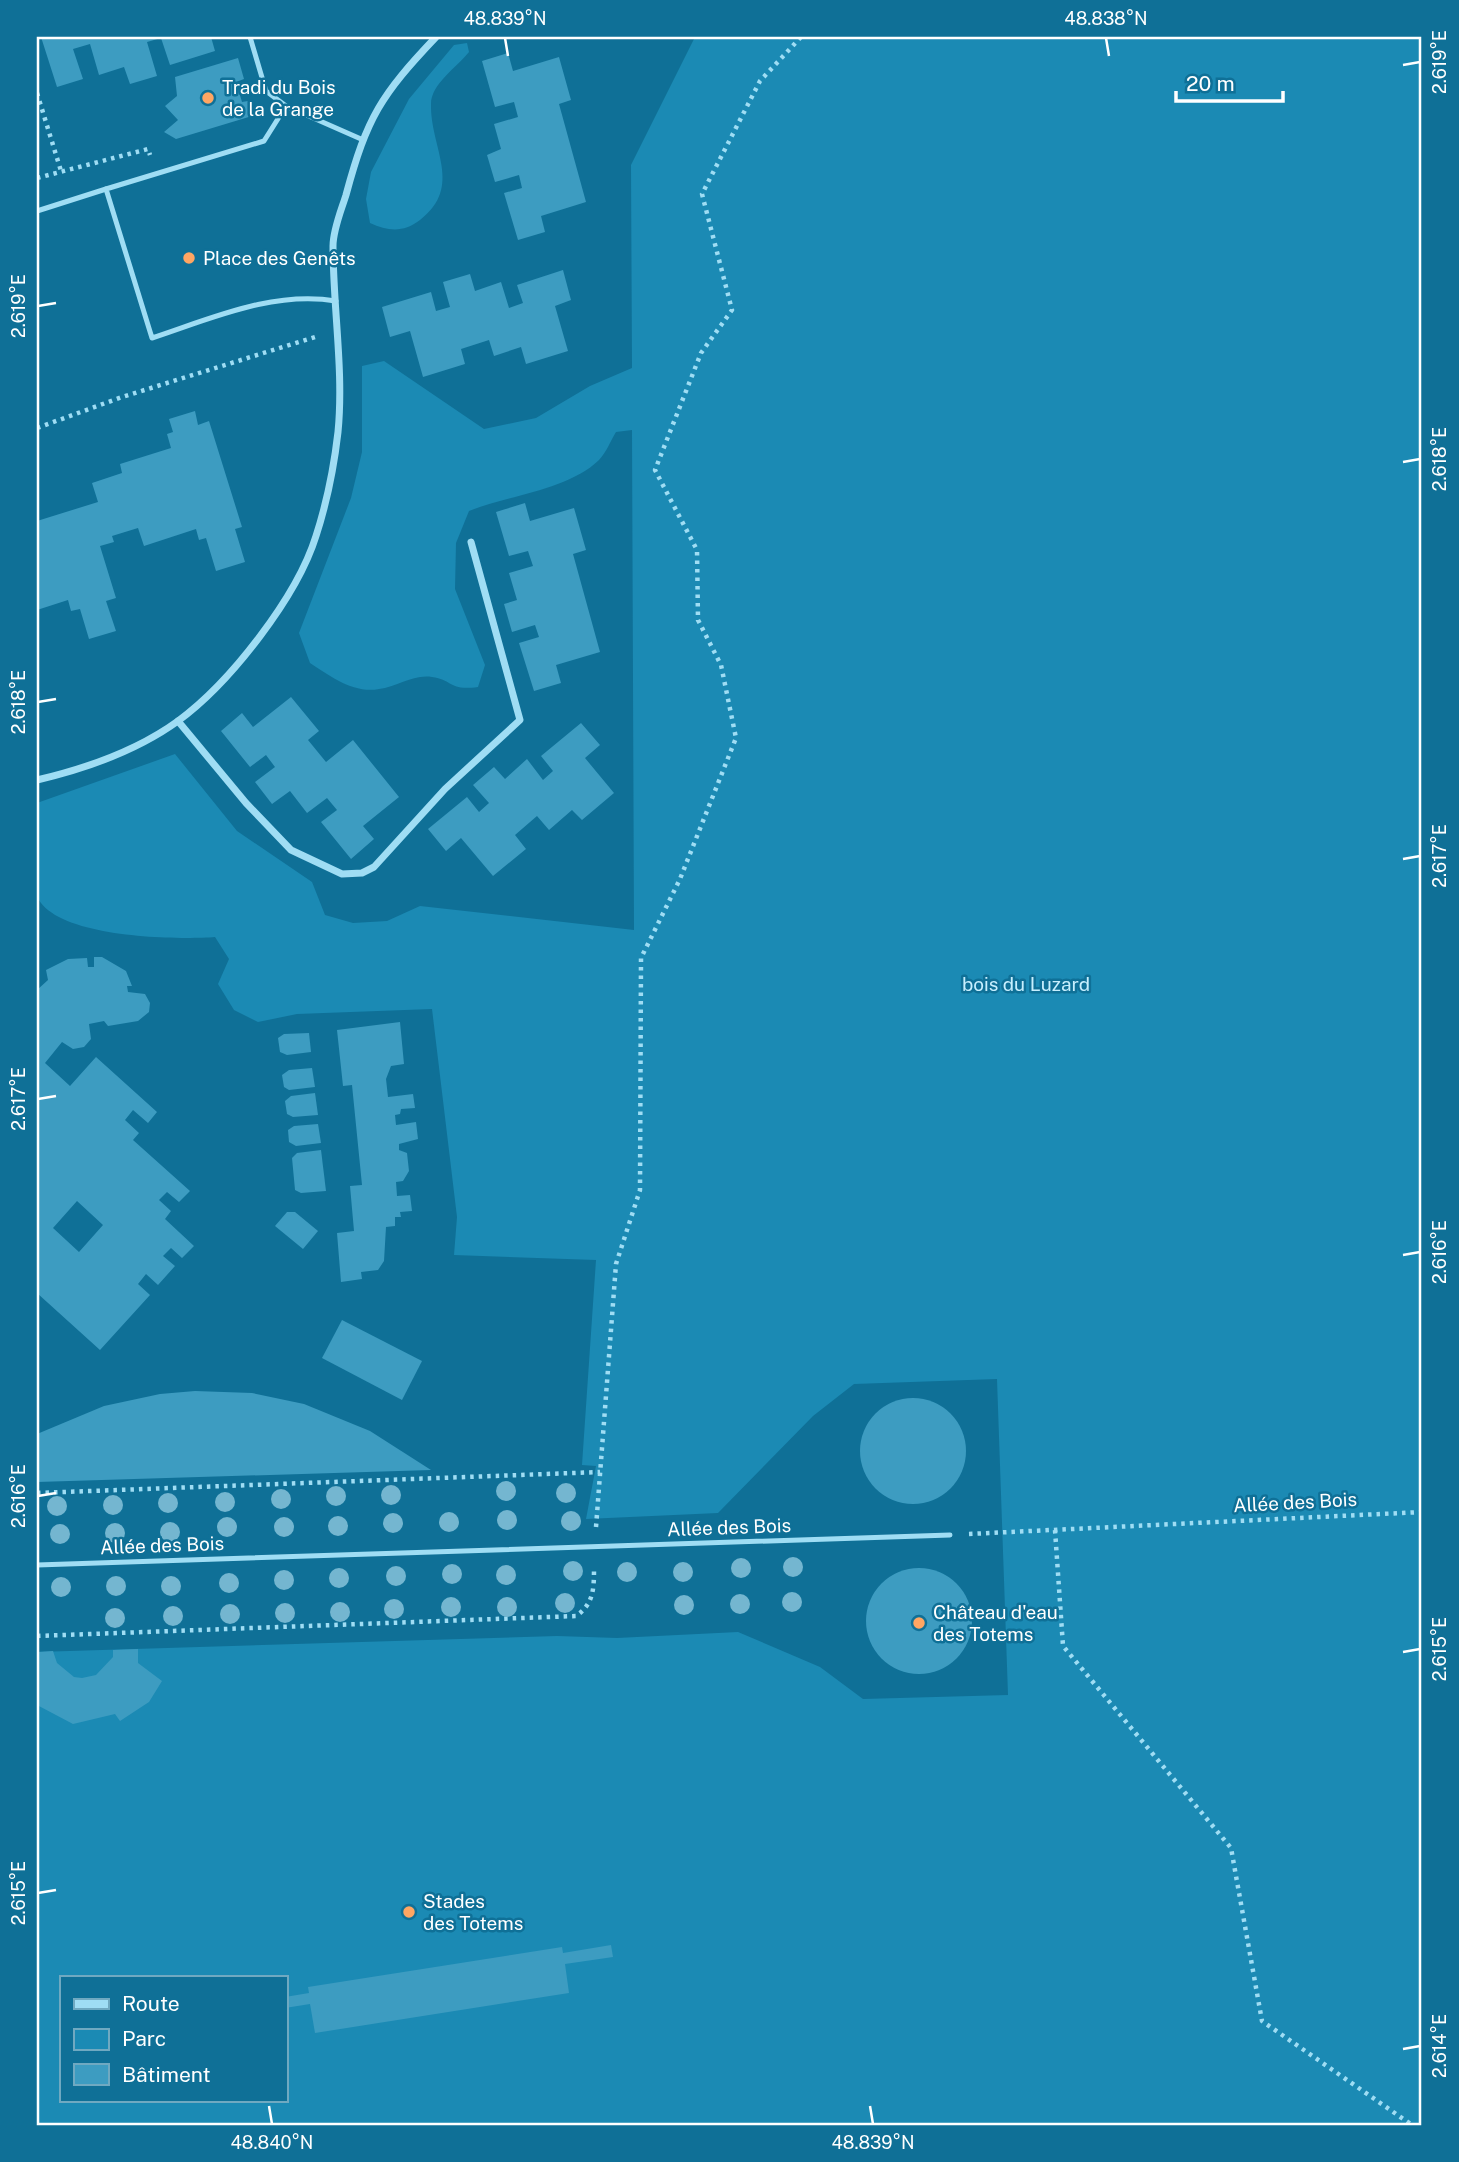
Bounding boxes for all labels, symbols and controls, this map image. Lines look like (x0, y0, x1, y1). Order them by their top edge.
text: 48.839°N (464, 8, 546, 29)
text: 48.838°N (1064, 8, 1148, 29)
text: 2.619°E (1429, 30, 1450, 94)
scale bar (1176, 60, 1282, 104)
text: 20 m (1186, 71, 1235, 96)
place label: Tradi du Bois de la Grange (222, 76, 336, 120)
marker: Tradi du Bois de la Grange (200, 90, 216, 106)
place label: Place des Genêts (203, 247, 356, 269)
marker: Place des Genêts (181, 250, 197, 266)
text: 2.619°E (8, 274, 29, 338)
text: 2.618°E (1429, 427, 1450, 491)
text: 2.618°E (8, 670, 29, 734)
text: 2.617°E (1429, 824, 1450, 888)
park label: bois du Luzard (962, 973, 1090, 995)
text: 2.617°E (8, 1067, 29, 1131)
text: 2.616°E (1429, 1220, 1450, 1284)
text: 2.616°E (8, 1464, 29, 1528)
street label: Allée des Bois (1232, 1488, 1358, 1516)
street label: Allée des Bois (667, 1514, 791, 1540)
street label: Allée des Bois (100, 1532, 224, 1558)
place label: Château d'eau des Totems (933, 1601, 1058, 1645)
marker: Château d'eau des Totems (911, 1615, 927, 1631)
text: 2.615°E (1429, 1617, 1450, 1681)
text: 2.615°E (8, 1861, 29, 1925)
place label: Stades des Totems (423, 1890, 523, 1934)
marker: Stades des Totems (401, 1904, 417, 1920)
legend (60, 1976, 287, 2102)
text: Route (122, 1991, 180, 2016)
text: 2.614°E (1429, 2014, 1450, 2078)
text: Parc (122, 2026, 166, 2051)
text: Bâtiment (122, 2062, 211, 2087)
text: 48.840°N (231, 2132, 313, 2153)
text: 48.839°N (832, 2132, 914, 2153)

